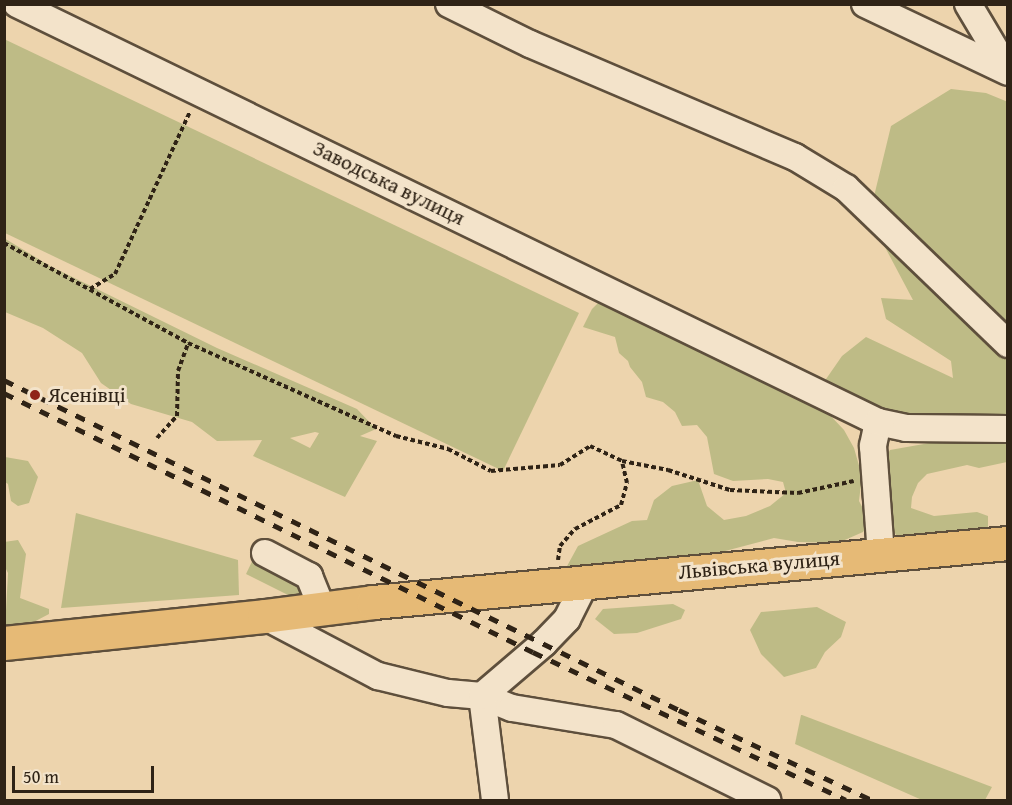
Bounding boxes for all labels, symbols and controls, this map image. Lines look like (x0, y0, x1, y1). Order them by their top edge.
street label: Заводська вулиця (309, 135, 469, 231)
place label: Ясенівці (48, 382, 126, 408)
marker: Ясенівці (26, 386, 44, 404)
street label: Львівська вулиця (677, 545, 841, 585)
scale bar (15, 754, 158, 792)
text: 50 m (23, 763, 59, 790)

